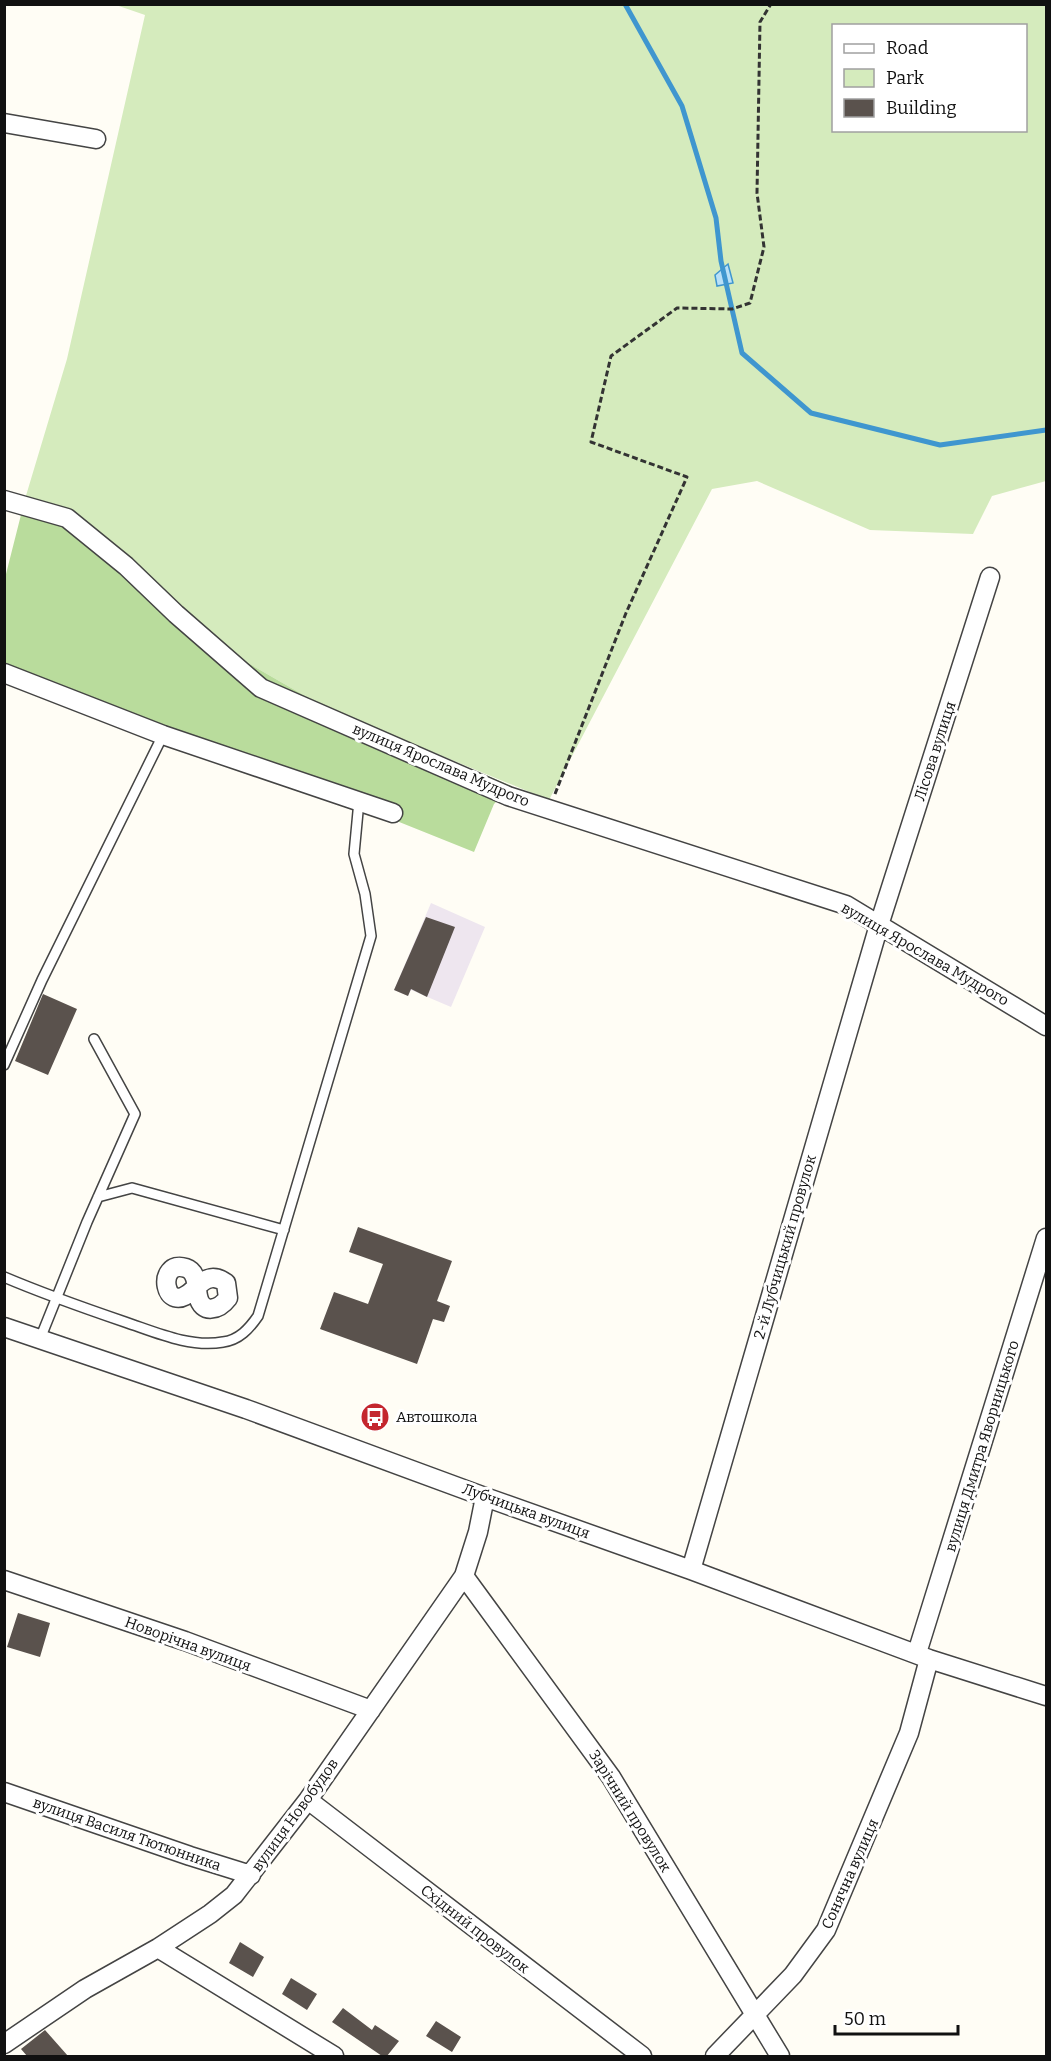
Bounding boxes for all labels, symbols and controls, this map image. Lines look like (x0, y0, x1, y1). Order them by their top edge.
legend (832, 24, 1027, 132)
text: Road (886, 37, 929, 59)
text: Park (886, 67, 925, 89)
text: Building (886, 97, 957, 119)
street label: Лісова вулиця (910, 699, 960, 803)
street label: вулиця Ярослава Мудрого (350, 720, 532, 810)
street label: вулиця Ярослава Мудрого (838, 899, 1012, 1009)
street label: 2-й Лубчицький провулок (750, 1153, 820, 1341)
street label: вулиця Дмитра Яворницького (941, 1338, 1023, 1554)
bus stop icon: Автошкола (359, 1401, 391, 1433)
place label: Автошкола (396, 1408, 477, 1426)
street label: Лубчицька вулиця (460, 1480, 592, 1542)
street label: Новорічна вулиця (122, 1613, 254, 1675)
street label: Зарічний провулок (585, 1747, 675, 1876)
street label: вулиця Новобудов (248, 1755, 342, 1875)
street label: вулиця Василя Тютюнника (31, 1793, 223, 1875)
street label: Сонячна вулиця (818, 1816, 882, 1932)
street label: Східний провулок (417, 1881, 533, 1977)
scale bar (835, 1998, 958, 2036)
text: 50 m (844, 2008, 886, 2030)

